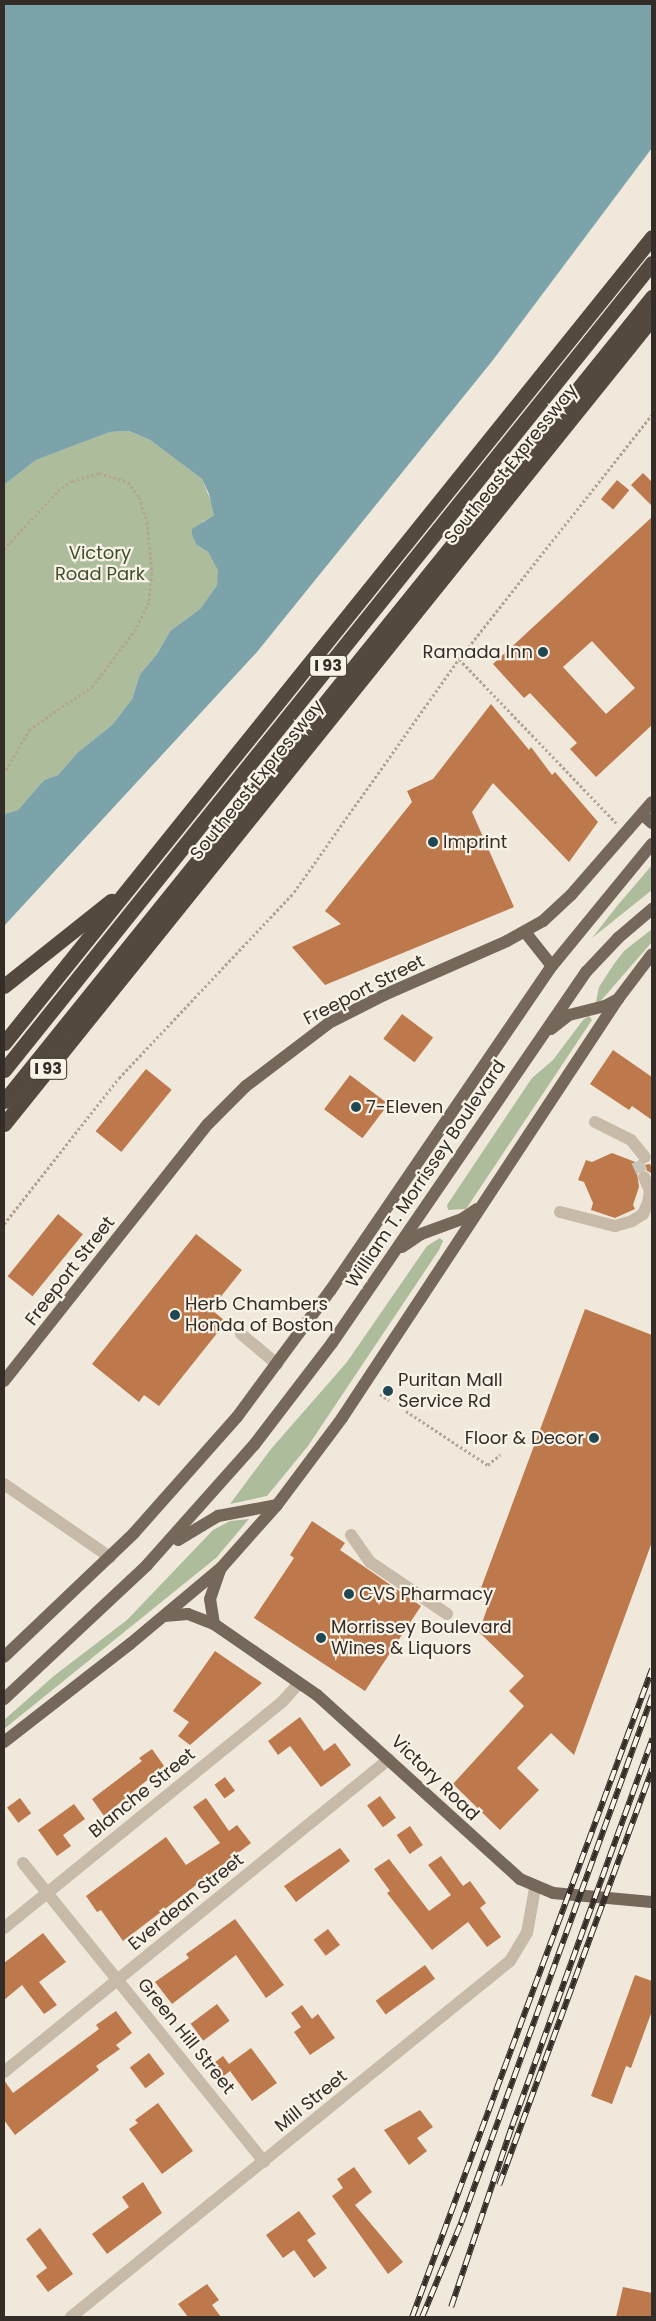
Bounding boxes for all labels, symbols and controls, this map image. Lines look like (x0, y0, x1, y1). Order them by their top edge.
street label: Southeast Expressway (440, 380, 582, 548)
park label: Victory Road Park (55, 543, 145, 586)
place label: Ramada Inn (423, 641, 533, 663)
marker: Ramada Inn (537, 646, 549, 658)
road number: I 93 (308, 652, 348, 679)
street label: Southeast Expressway (186, 696, 328, 864)
place label: Imprint (443, 831, 507, 853)
marker: Imprint (427, 836, 439, 848)
street label: Freeport Street (300, 950, 428, 1030)
road number: I 93 (28, 1056, 68, 1082)
street label: William T. Morrissey Boulevard (342, 1056, 510, 1292)
place label: 7-Eleven (366, 1096, 443, 1118)
marker: 7-Eleven (350, 1101, 362, 1113)
street label: Freeport Street (21, 1212, 119, 1330)
place label: Herb Chambers Honda of Boston (185, 1294, 333, 1336)
marker: Herb Chambers Honda of Boston (169, 1309, 181, 1321)
place label: Puritan Mall Service Rd (398, 1370, 503, 1412)
marker: Puritan Mall Service Rd (382, 1385, 394, 1397)
place label: Floor & Decor (465, 1427, 584, 1449)
marker: Floor & Decor (588, 1432, 600, 1444)
place label: CVS Pharmacy (359, 1583, 493, 1605)
marker: CVS Pharmacy (343, 1588, 355, 1600)
place label: Morrissey Boulevard Wines & Liquors (331, 1617, 512, 1660)
marker: Morrissey Boulevard Wines & Liquors (315, 1632, 327, 1644)
street label: Victory Road (386, 1731, 484, 1825)
street label: Blanche Street (85, 1744, 199, 1842)
street label: Everdean Street (124, 1849, 248, 1955)
street label: Green Hill Street (133, 1974, 239, 2098)
street label: Mill Street (271, 2065, 351, 2137)

